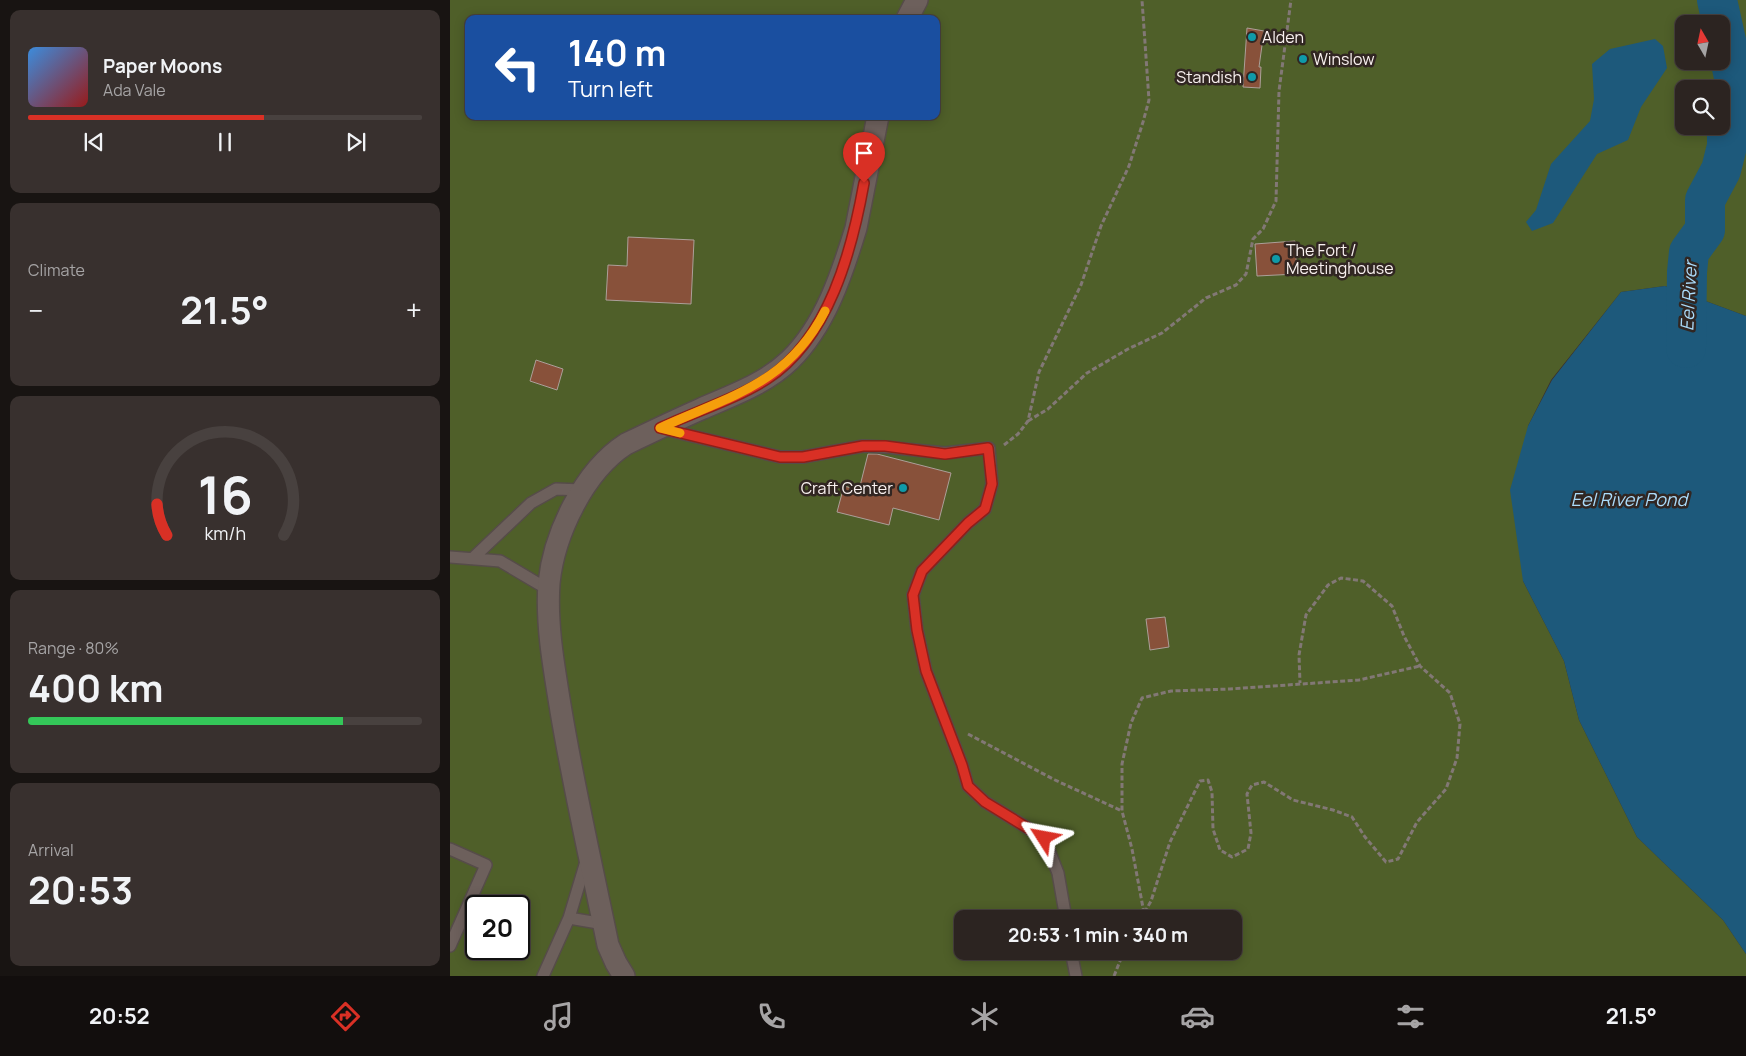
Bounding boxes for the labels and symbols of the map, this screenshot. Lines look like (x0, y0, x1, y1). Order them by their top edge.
north arrow (1675, 15, 1730, 70)
place label: Alden (1262, 26, 1304, 48)
marker: Alden (1246, 31, 1258, 43)
place label: Winslow (1313, 48, 1374, 70)
marker: Winslow (1297, 53, 1309, 65)
place label: Standish (1176, 66, 1242, 88)
marker: Standish (1246, 71, 1258, 83)
pin (843, 132, 885, 183)
place label: The Fort / Meetinghouse (1286, 239, 1394, 279)
marker: The Fort / Meetinghouse (1270, 253, 1282, 265)
water label: Eel River (1674, 258, 1702, 332)
place label: Craft Center (801, 477, 893, 499)
marker: Craft Center (897, 482, 909, 494)
water label: Eel River Pond (1571, 487, 1689, 511)
position arrow (1017, 811, 1069, 863)
speed limit sign: 20 (465, 895, 530, 960)

